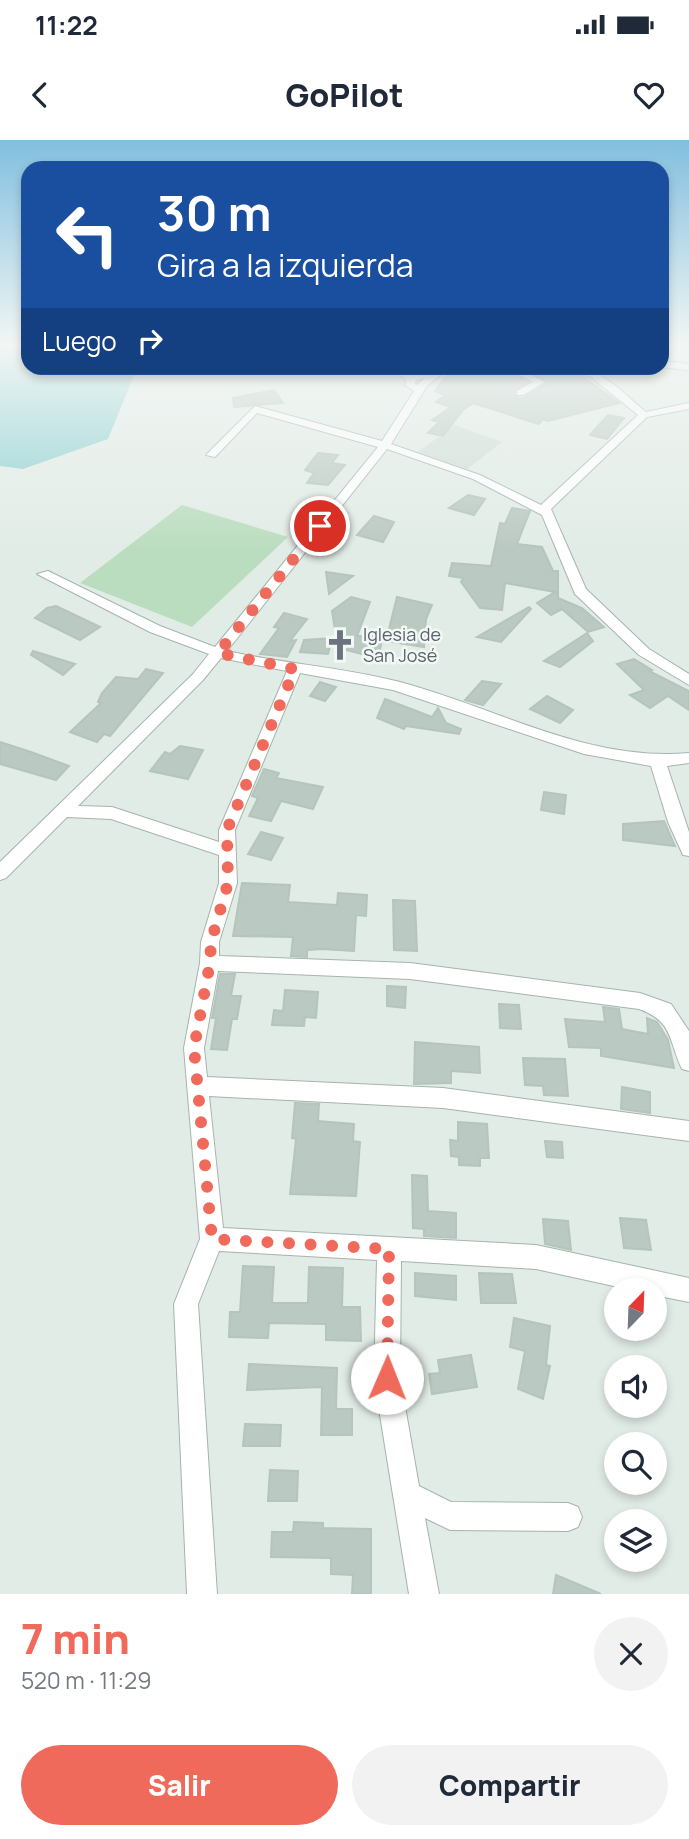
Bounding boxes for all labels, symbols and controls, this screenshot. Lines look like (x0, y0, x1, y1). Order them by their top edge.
text: 11:22 (35, 7, 98, 43)
text: GoPilot (286, 73, 403, 117)
icon: back (21, 76, 59, 114)
icon: heart (630, 76, 668, 114)
text: 30 m (157, 179, 272, 246)
icon: left (42, 189, 133, 280)
text: Gira a la izquierda (157, 243, 413, 287)
icon: right (131, 322, 169, 360)
text: Luego (42, 323, 117, 359)
pin (290, 496, 350, 556)
icon: arrive (301, 507, 339, 545)
place label: Iglesia de San José (363, 622, 441, 667)
church icon: Iglesia de San José (323, 628, 357, 662)
north arrow (604, 1278, 667, 1340)
map controls (604, 1278, 667, 1572)
position arrow (350, 1341, 424, 1415)
button: sound (604, 1355, 667, 1418)
button: search (604, 1432, 667, 1495)
button: layers (604, 1509, 667, 1572)
text: 7 min (21, 1609, 130, 1667)
button: close (594, 1617, 668, 1691)
text: 520 m · 11:29 (21, 1664, 151, 1696)
button: Salir (21, 1745, 338, 1825)
button: Compartir (352, 1745, 668, 1825)

